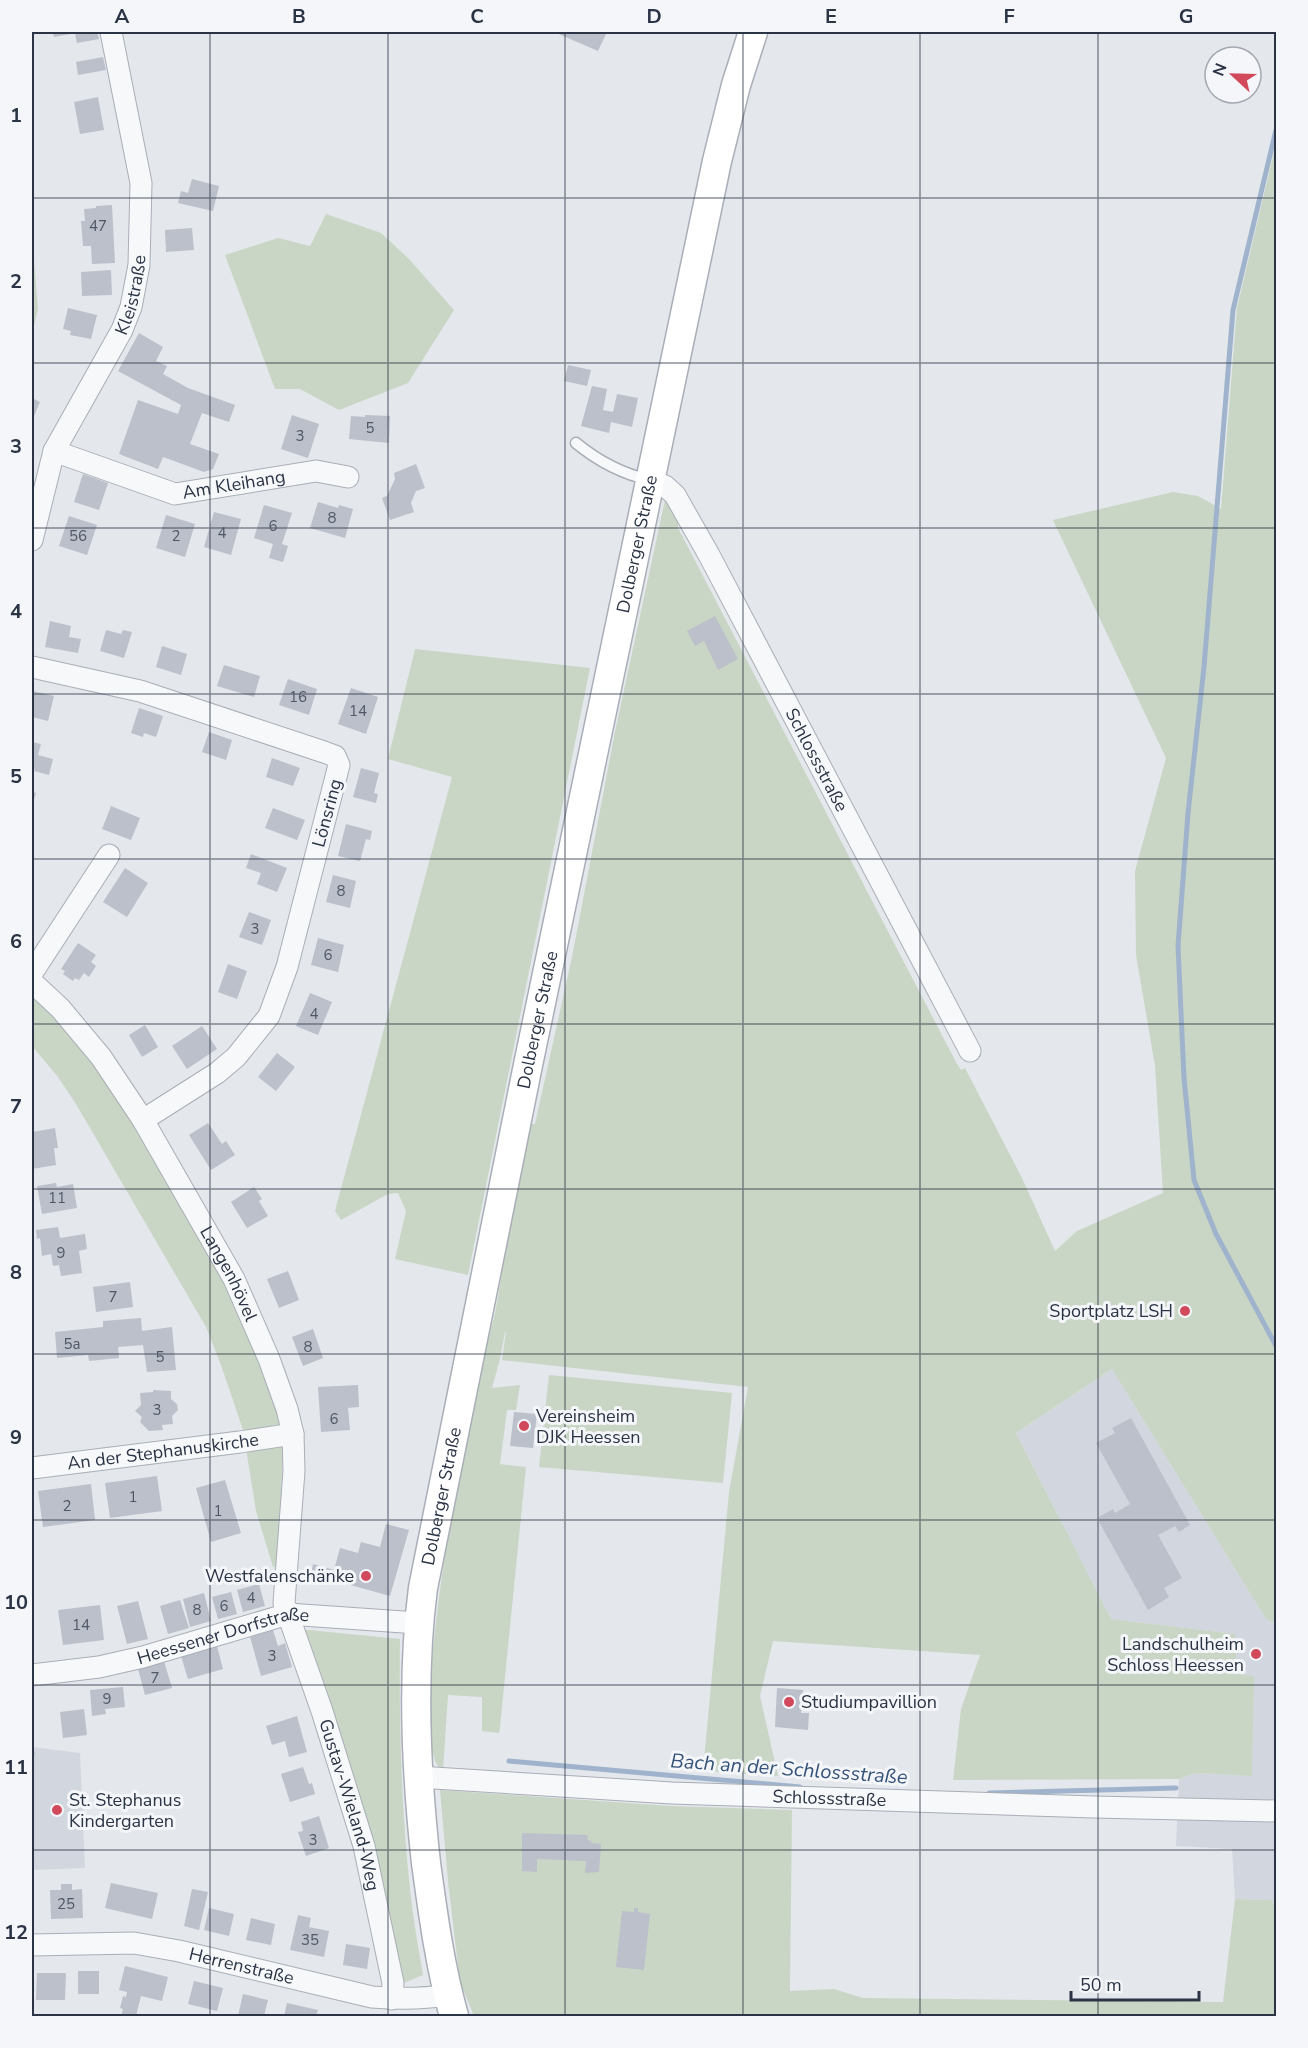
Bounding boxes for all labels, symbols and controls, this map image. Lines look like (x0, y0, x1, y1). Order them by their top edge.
text: A (115, 3, 130, 30)
text: B (292, 3, 306, 30)
text: C (470, 3, 484, 30)
text: D (646, 3, 662, 30)
text: E (825, 3, 837, 30)
text: F (1003, 3, 1015, 30)
text: G (1179, 3, 1193, 30)
north arrow (1203, 45, 1263, 105)
text: N (1208, 60, 1232, 79)
text: 1 (10, 102, 22, 129)
house number: 47 (89, 216, 107, 236)
street label: Kleistraße (109, 255, 151, 338)
text: 2 (10, 268, 22, 295)
house number: 5 (365, 418, 375, 438)
house number: 3 (295, 426, 305, 446)
text: 3 (10, 433, 22, 460)
street label: Am Kleihang (181, 464, 287, 505)
street label: Dolberger Straße (611, 473, 663, 615)
house number: 8 (327, 508, 337, 528)
house number: 6 (268, 516, 278, 536)
house number: 4 (217, 523, 227, 543)
house number: 56 (69, 526, 87, 546)
house number: 2 (171, 526, 181, 546)
text: 4 (10, 598, 22, 625)
house number: 16 (289, 687, 307, 707)
house number: 14 (349, 701, 367, 721)
street label: Schlossstraße (780, 704, 854, 816)
text: 5 (10, 763, 22, 790)
street label: Lönsring (306, 776, 348, 850)
house number: 8 (336, 881, 346, 901)
house number: 3 (250, 919, 260, 939)
text: 6 (10, 928, 22, 955)
house number: 6 (323, 945, 333, 965)
street label: Dolberger Straße (512, 949, 564, 1091)
house number: 4 (309, 1004, 319, 1024)
text: 7 (10, 1093, 22, 1120)
house number: 11 (48, 1188, 66, 1208)
street label: Langenhövel (194, 1222, 263, 1326)
house number: 9 (56, 1243, 66, 1263)
text: 8 (10, 1259, 22, 1286)
house number: 7 (108, 1287, 118, 1307)
place label: Sportplatz LSH (1049, 1299, 1173, 1323)
marker: Sportplatz LSH (1178, 1304, 1192, 1318)
house number: 5a (64, 1334, 80, 1354)
house number: 8 (303, 1337, 313, 1357)
house number: 5 (155, 1347, 165, 1367)
house number: 3 (152, 1400, 162, 1420)
place label: Vereinsheim DJK Heessen (535, 1404, 640, 1449)
house number: 6 (329, 1409, 339, 1429)
marker: Vereinsheim DJK Heessen (517, 1419, 531, 1433)
text: 9 (10, 1424, 22, 1451)
street label: Dolberger Straße (416, 1425, 467, 1567)
street label: An der Stephanuskirche (66, 1427, 260, 1476)
house number: 1 (128, 1487, 138, 1507)
house number: 2 (62, 1496, 72, 1516)
house number: 1 (213, 1501, 223, 1521)
place label: Westfalenschänke (205, 1564, 354, 1588)
marker: Westfalenschänke (359, 1569, 373, 1583)
house number: 4 (246, 1588, 256, 1608)
text: 10 (4, 1589, 28, 1616)
house number: 6 (219, 1596, 229, 1616)
house number: 8 (192, 1600, 202, 1620)
street label: Heessener Dorfstraße (134, 1602, 310, 1670)
house number: 14 (72, 1615, 90, 1635)
place label: Landschulheim Schloss Heessen (1107, 1632, 1244, 1677)
house number: 3 (267, 1646, 277, 1666)
marker: Landschulheim Schloss Heessen (1249, 1647, 1263, 1661)
house number: 7 (150, 1668, 160, 1688)
house number: 9 (102, 1689, 112, 1709)
place label: Studiumpavillion (801, 1690, 937, 1714)
marker: Studiumpavillion (782, 1695, 796, 1709)
street label: Gustav-Wieland-Weg (313, 1716, 385, 1893)
water label: Bach an der Schlossstraße (669, 1747, 909, 1791)
text: 11 (4, 1754, 28, 1781)
street label: Schlossstraße (772, 1784, 887, 1812)
place label: St. Stephanus Kindergarten (69, 1788, 181, 1833)
marker: St. Stephanus Kindergarten (50, 1803, 64, 1817)
house number: 3 (308, 1830, 318, 1850)
house number: 25 (57, 1894, 75, 1914)
text: 12 (4, 1919, 28, 1946)
house number: 35 (301, 1930, 319, 1950)
street label: Herrenstraße (187, 1942, 297, 1990)
scale bar (1071, 1964, 1198, 2002)
text: 50 m (1080, 1973, 1122, 1997)

